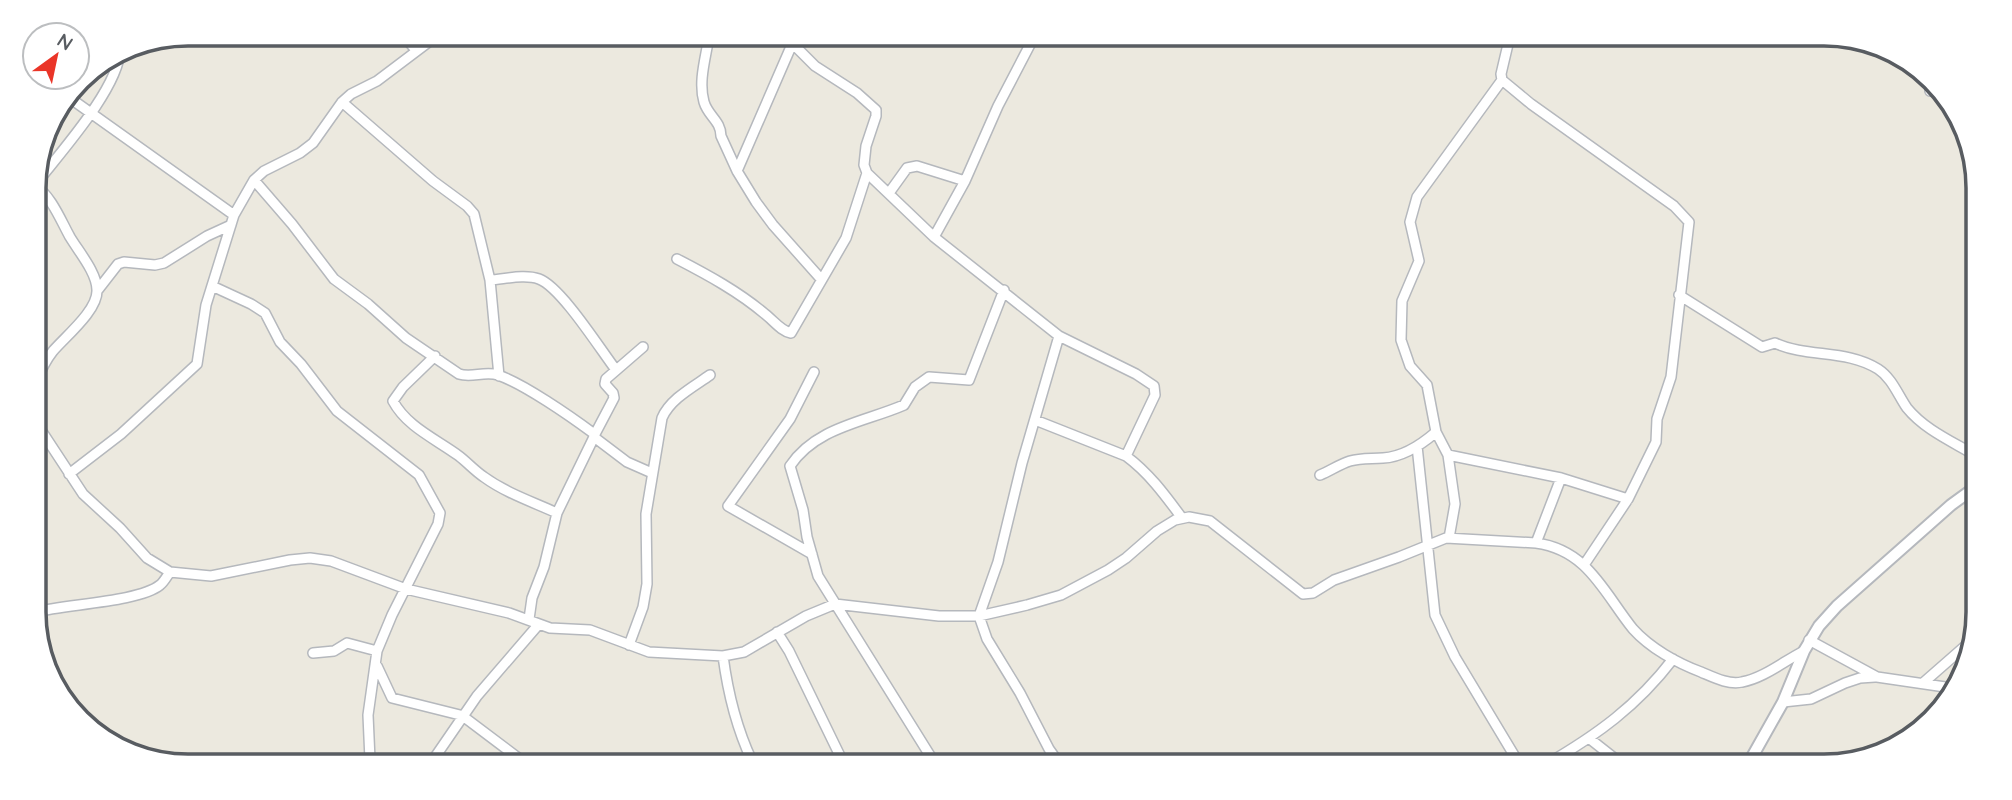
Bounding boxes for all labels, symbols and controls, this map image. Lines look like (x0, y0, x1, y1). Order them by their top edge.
north arrow (21, 21, 91, 91)
text: N (53, 28, 78, 56)

